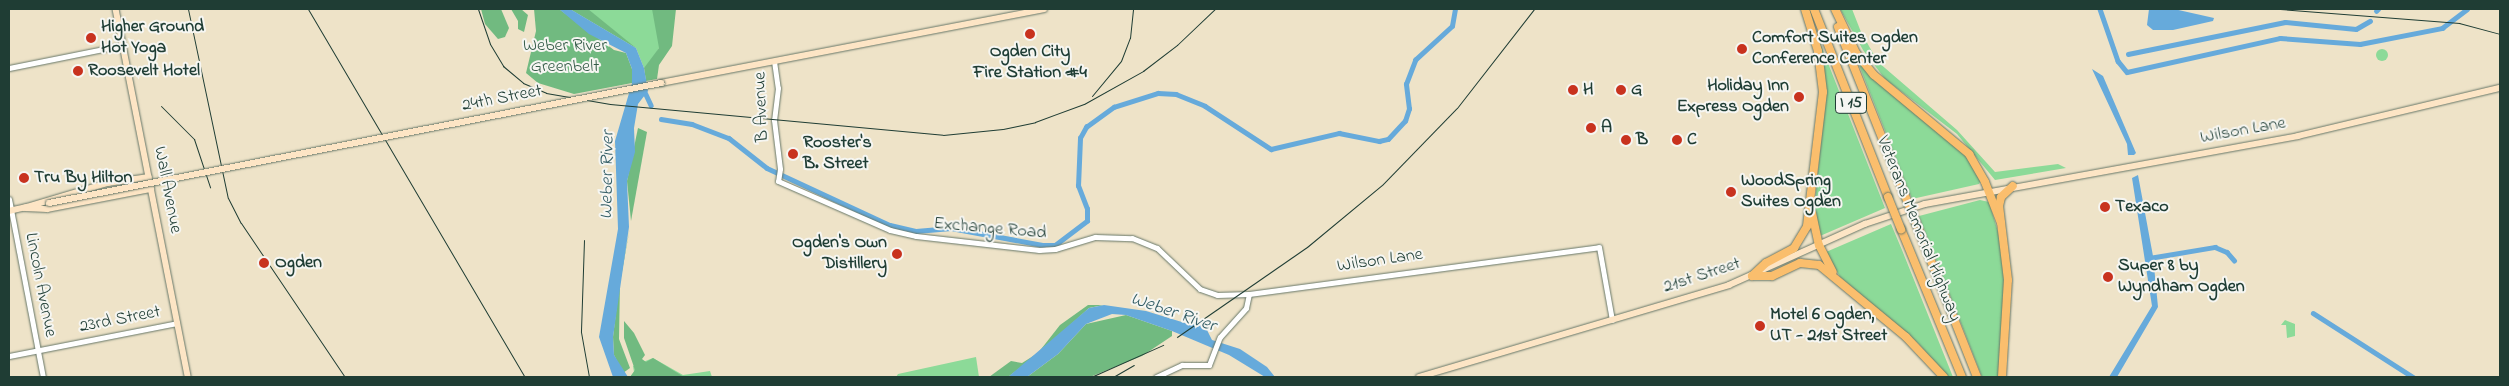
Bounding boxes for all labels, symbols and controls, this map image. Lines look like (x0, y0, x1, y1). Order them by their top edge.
place label: Higher Ground Hot Yoga (101, 17, 204, 59)
marker: Ogden City Fire Station #4 (1024, 28, 1036, 40)
place label: Comfort Suites Ogden Conference Center (1752, 28, 1918, 70)
marker: Higher Ground Hot Yoga (85, 32, 97, 44)
park label: Weber River Greenbelt (523, 36, 607, 78)
place label: Ogden City Fire Station #4 (973, 42, 1087, 84)
marker: Comfort Suites Ogden Conference Center (1736, 43, 1748, 55)
place label: Roosevelt Hotel (88, 60, 200, 82)
marker: Roosevelt Hotel (72, 65, 84, 77)
street label: B Avenue (750, 71, 774, 143)
place label: Holiday Inn Express Ogden (1677, 76, 1789, 118)
place label: H (1583, 79, 1593, 101)
place label: G (1631, 79, 1642, 101)
street label: 24th Street (460, 81, 544, 117)
marker: H (1567, 84, 1579, 96)
marker: G (1615, 84, 1627, 96)
road number: I 15 (1835, 90, 1867, 116)
marker: Holiday Inn Express Ogden (1793, 91, 1805, 103)
street label: Wilson Lane (2199, 113, 2287, 149)
place label: A (1601, 117, 1612, 139)
marker: A (1585, 122, 1597, 134)
place label: B (1636, 129, 1648, 151)
place label: C (1687, 129, 1697, 151)
water label: Weber River (596, 130, 620, 220)
place label: Rooster's B. Street (803, 133, 872, 176)
street label: Veterans Memorial Highway (1871, 133, 1965, 325)
marker: B (1620, 134, 1632, 146)
marker: C (1671, 134, 1683, 146)
street label: Wall Avenue (148, 145, 186, 235)
marker: Rooster's B. Street (787, 148, 799, 160)
place label: Tru By Hilton (34, 167, 132, 189)
place label: WoodSpring Suites Ogden (1741, 171, 1841, 213)
marker: Tru By Hilton (18, 172, 30, 184)
marker: WoodSpring Suites Ogden (1725, 186, 1737, 198)
place label: Texaco (2115, 196, 2169, 218)
marker: Texaco (2099, 201, 2111, 213)
street label: Exchange Road (933, 213, 1047, 245)
street label: Lincoln Avenue (19, 231, 61, 339)
place label: Ogden's Own Distillery (792, 233, 887, 276)
street label: Wilson Lane (1336, 244, 1424, 278)
marker: Ogden's Own Distillery (891, 248, 903, 260)
place label: Ogden (275, 252, 322, 274)
street label: 21st Street (1661, 253, 1743, 299)
marker: Ogden (257, 256, 271, 270)
place label: Super 8 by Wyndham Ogden (2118, 256, 2245, 298)
marker: Super 8 by Wyndham Ogden (2102, 271, 2114, 283)
water label: Weber River (1127, 288, 1219, 338)
street label: 23rd Street (78, 302, 162, 338)
place label: Motel 6 Ogden, UT - 21st Street (1770, 305, 1887, 348)
marker: Motel 6 Ogden, UT - 21st Street (1754, 320, 1766, 332)

